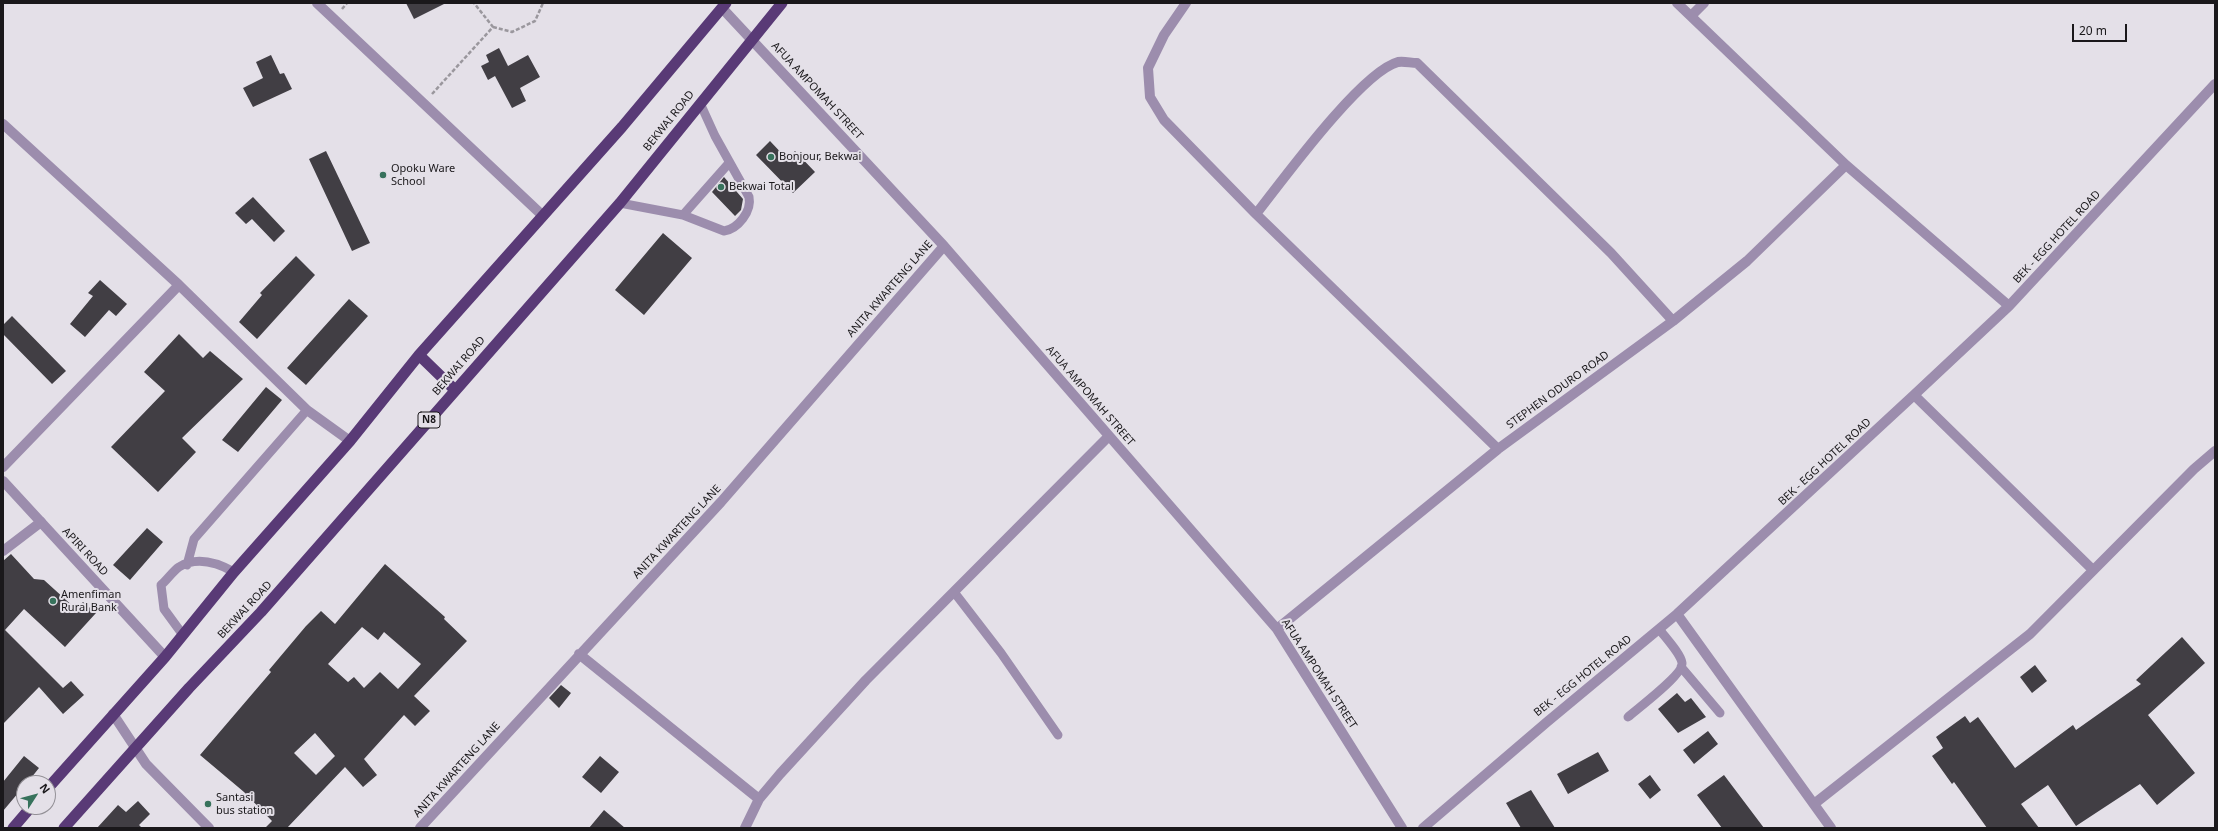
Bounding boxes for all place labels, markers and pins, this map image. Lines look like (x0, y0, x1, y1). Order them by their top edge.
place label: Bonjour, Bekwai (779, 150, 861, 164)
marker: Bonjour, Bekwai (766, 152, 776, 162)
place label: Opoku Ware School (391, 162, 455, 188)
marker: Opoku Ware School (378, 170, 388, 180)
place label: Bekwai Total (729, 180, 794, 194)
marker: Bekwai Total (716, 182, 726, 192)
place label: Amenfiman Rural Bank (61, 588, 121, 614)
marker: Amenfiman Rural Bank (48, 596, 58, 606)
place label: Santasi bus station (216, 791, 273, 817)
marker: Santasi bus station (203, 799, 213, 809)

